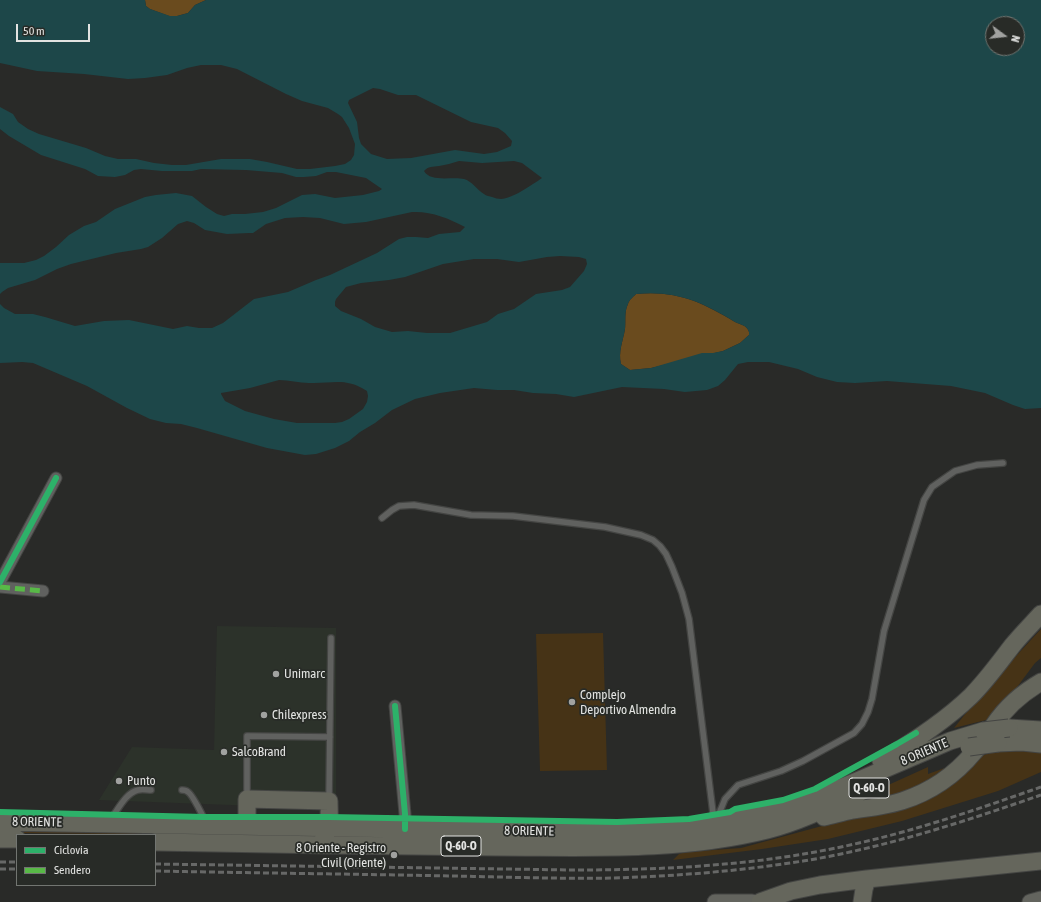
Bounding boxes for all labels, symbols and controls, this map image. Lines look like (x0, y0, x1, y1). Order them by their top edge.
scale bar (18, 16, 92, 42)
north arrow (985, 16, 1025, 56)
text: 50 m (23, 24, 45, 38)
text: N (1009, 34, 1022, 44)
place label: Unimarc (284, 666, 325, 682)
marker: Unimarc (271, 669, 281, 679)
place label: Complejo Deportivo Almendra (580, 687, 676, 718)
marker: Complejo Deportivo Almendra (567, 697, 577, 707)
place label: Chilexpress (272, 707, 327, 723)
marker: Chilexpress (259, 710, 269, 720)
street label: 8 ORIENTE (898, 735, 950, 769)
place label: SalcoBrand (232, 744, 286, 760)
marker: SalcoBrand (219, 747, 229, 757)
place label: Punto (127, 773, 156, 789)
marker: Punto (114, 776, 124, 786)
road number: Q-60-O (849, 778, 889, 798)
street label: 8 ORIENTE (12, 814, 62, 830)
street label: 8 ORIENTE (504, 823, 554, 839)
legend (16, 834, 156, 886)
road number: Q-60-O (441, 836, 481, 856)
place label: 8 Oriente - Registro Civil (Oriente) (296, 840, 386, 871)
text: Ciclovía (54, 843, 88, 857)
marker: 8 Oriente - Registro Civil (Oriente) (389, 850, 399, 860)
text: Sendero (54, 863, 91, 877)

